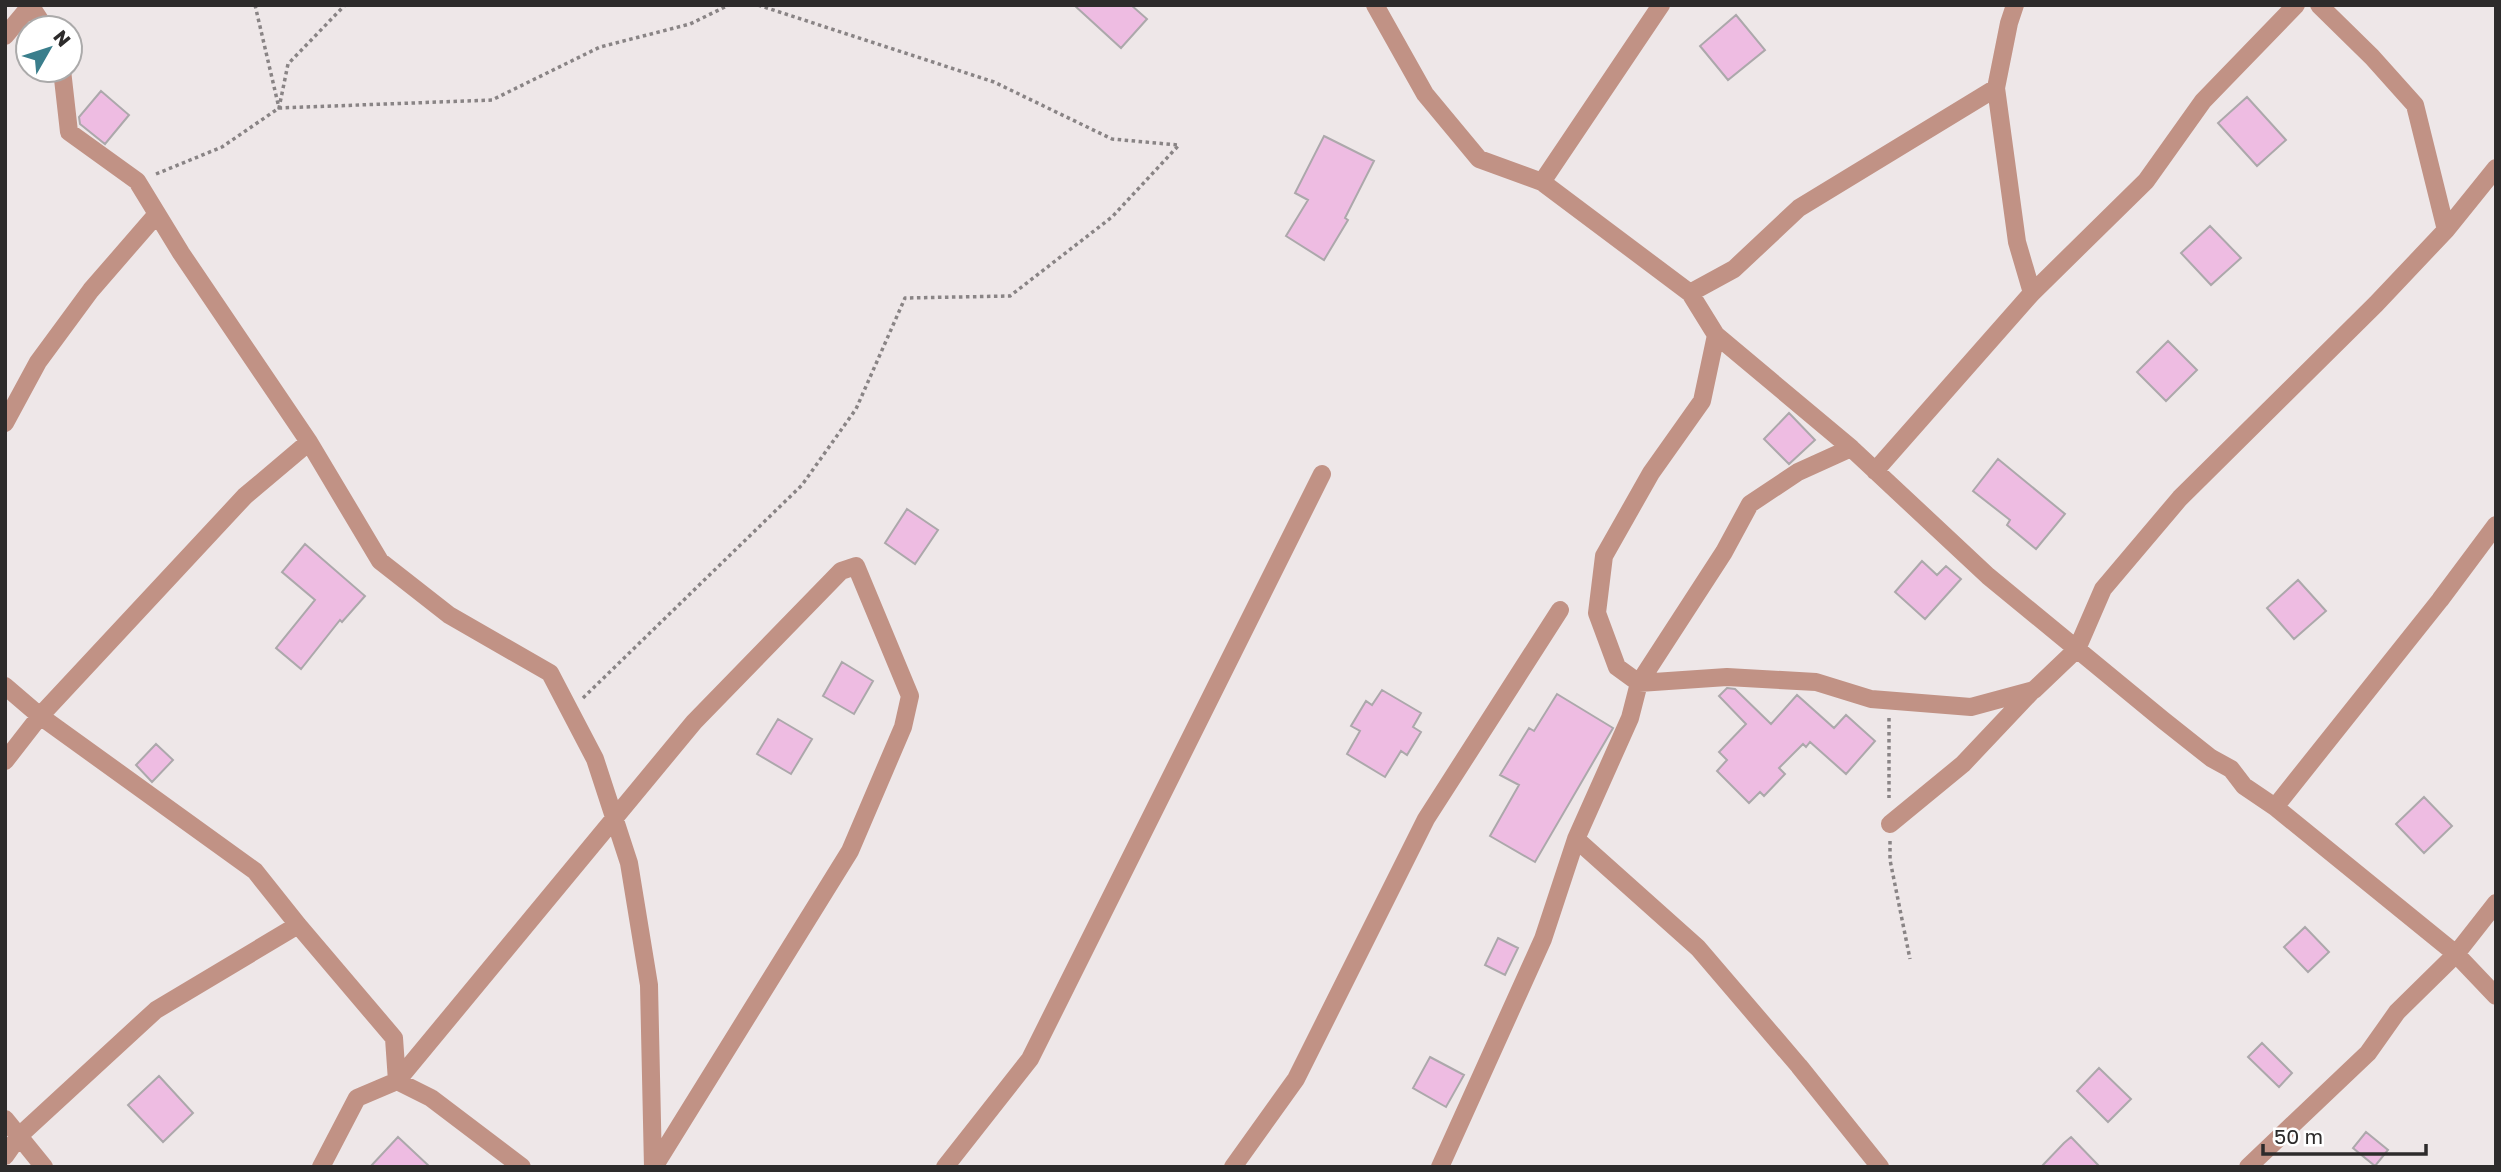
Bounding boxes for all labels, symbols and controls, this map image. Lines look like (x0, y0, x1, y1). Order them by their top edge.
north arrow (14, 14, 84, 84)
text: N (49, 25, 76, 51)
scale bar (2263, 1112, 2426, 1156)
text: 50 m (2274, 1123, 2323, 1149)

